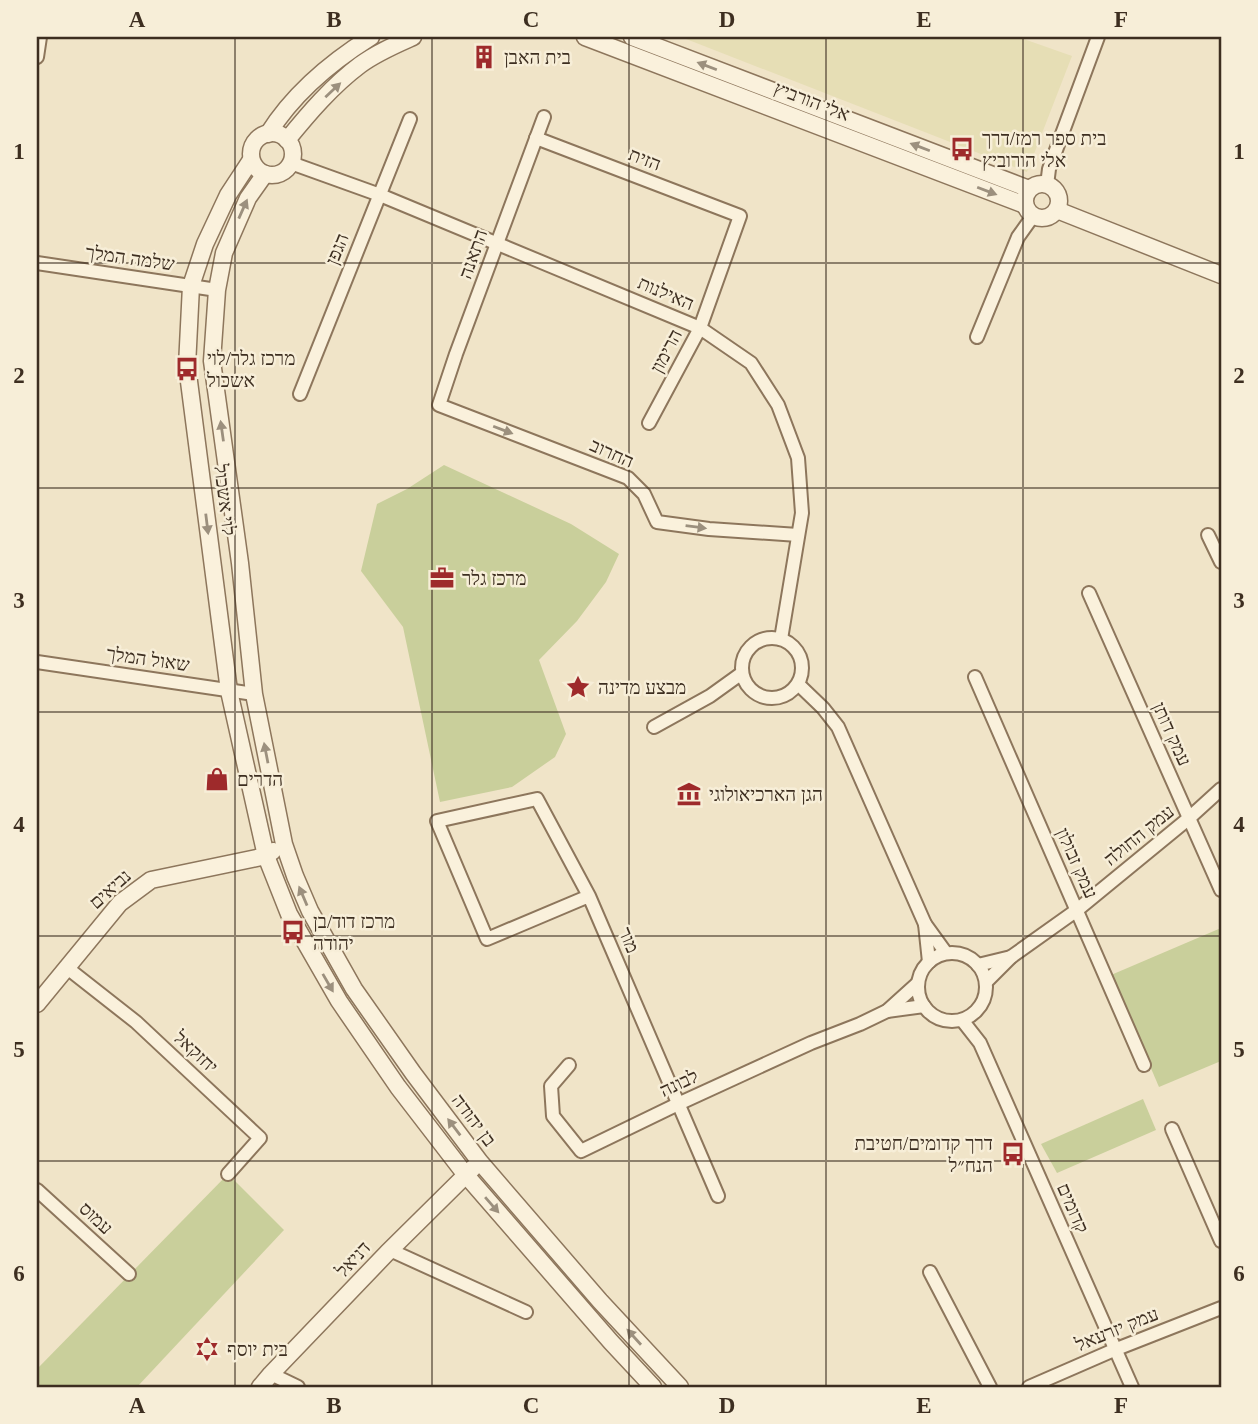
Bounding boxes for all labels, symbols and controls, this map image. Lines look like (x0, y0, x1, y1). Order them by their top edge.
text: A (129, 7, 146, 32)
text: B (326, 7, 342, 32)
text: C (523, 7, 539, 32)
text: D (719, 7, 735, 32)
text: E (916, 7, 932, 32)
text: F (1114, 7, 1128, 32)
building icon: בית האבן (470, 43, 498, 71)
place label: בית האבן (504, 47, 571, 68)
one-way arrow (697, 60, 718, 71)
street label: אלי הורביץ (771, 77, 853, 125)
one-way arrow (324, 82, 341, 98)
place label: בית ספר רמז/דרך אלי הורוביץ (982, 128, 1106, 171)
bus stop icon: בית ספר רמז/דרך אלי הורוביץ (948, 135, 976, 163)
text: 1 (13, 139, 25, 164)
text: 1 (1233, 139, 1245, 164)
one-way arrow (909, 141, 930, 152)
street label: הזית (626, 143, 664, 175)
one-way arrow (977, 185, 998, 196)
one-way arrow (237, 199, 249, 219)
street label: התאנה (454, 226, 492, 282)
street label: הגפן (321, 230, 353, 268)
street label: שלמה המלך (84, 241, 176, 275)
street label: האילנות (635, 272, 697, 314)
street label: הרימון (646, 326, 686, 376)
place label: מרכז גלר/לוי אשכול (206, 348, 295, 391)
bus stop icon: מרכז גלר/לוי אשכול (173, 355, 201, 383)
text: 2 (13, 363, 25, 388)
text: 2 (1233, 363, 1245, 388)
one-way arrow (216, 420, 227, 442)
one-way arrow (492, 424, 513, 435)
street label: החרוב (587, 434, 637, 472)
street label: לוי אשכול (210, 462, 240, 537)
one-way arrow (202, 513, 213, 535)
one-way arrow (685, 522, 707, 533)
office icon: מרכז גלר (428, 564, 456, 592)
place label: מרכז גלר (462, 568, 526, 589)
text: 3 (13, 588, 25, 613)
text: 3 (1233, 588, 1245, 613)
street label: שאול המלך (105, 643, 191, 675)
place icon: מבצע מדינה (564, 673, 592, 701)
place label: מבצע מדינה (598, 677, 686, 698)
street label: עמק דותן (1149, 699, 1195, 769)
one-way arrow (260, 742, 271, 764)
shop icon: הדרים (203, 765, 231, 793)
place label: הדרים (237, 769, 283, 790)
museum icon: הגן הארכיאולוגי (675, 780, 703, 808)
place label: הגן הארכיאולוגי (709, 784, 823, 805)
street label: עמק החולה (1100, 800, 1178, 870)
text: 4 (13, 812, 25, 837)
text: 4 (1233, 812, 1245, 837)
street label: עמק זבולון (1052, 825, 1102, 901)
street label: נביאים (85, 865, 135, 913)
one-way arrow (298, 885, 309, 906)
place label: מרכז דוד/בן יהודה (313, 911, 395, 954)
bus stop icon: מרכז דוד/בן יהודה (279, 918, 307, 946)
street label: מור (614, 924, 644, 956)
one-way arrow (322, 973, 335, 992)
street label: יחזקאל (169, 1026, 222, 1077)
text: 5 (13, 1037, 25, 1062)
text: 5 (1233, 1037, 1245, 1062)
street label: לבונה (656, 1065, 702, 1101)
street label: בן יהודה (448, 1090, 500, 1150)
one-way arrow (447, 1118, 461, 1136)
place label: דרך קדומים/חטיבת הנח״ל (854, 1133, 993, 1176)
bus stop icon: דרך קדומים/חטיבת הנח״ל (999, 1140, 1027, 1168)
street label: קדומים (1053, 1180, 1093, 1236)
one-way arrow (484, 1196, 500, 1214)
street label: עמוס (75, 1197, 117, 1239)
street label: דניאל (331, 1237, 375, 1282)
text: 6 (13, 1261, 25, 1286)
text: 6 (1233, 1261, 1245, 1286)
street label: עמק יזרעאל (1072, 1303, 1162, 1356)
one-way arrow (626, 1329, 642, 1346)
synagogue icon: בית יוסף (193, 1335, 221, 1363)
place label: בית יוסף (227, 1339, 288, 1360)
text: A (129, 1393, 146, 1418)
text: B (326, 1393, 342, 1418)
text: C (523, 1393, 539, 1418)
text: D (719, 1393, 735, 1418)
text: E (916, 1393, 932, 1418)
text: F (1114, 1393, 1128, 1418)

